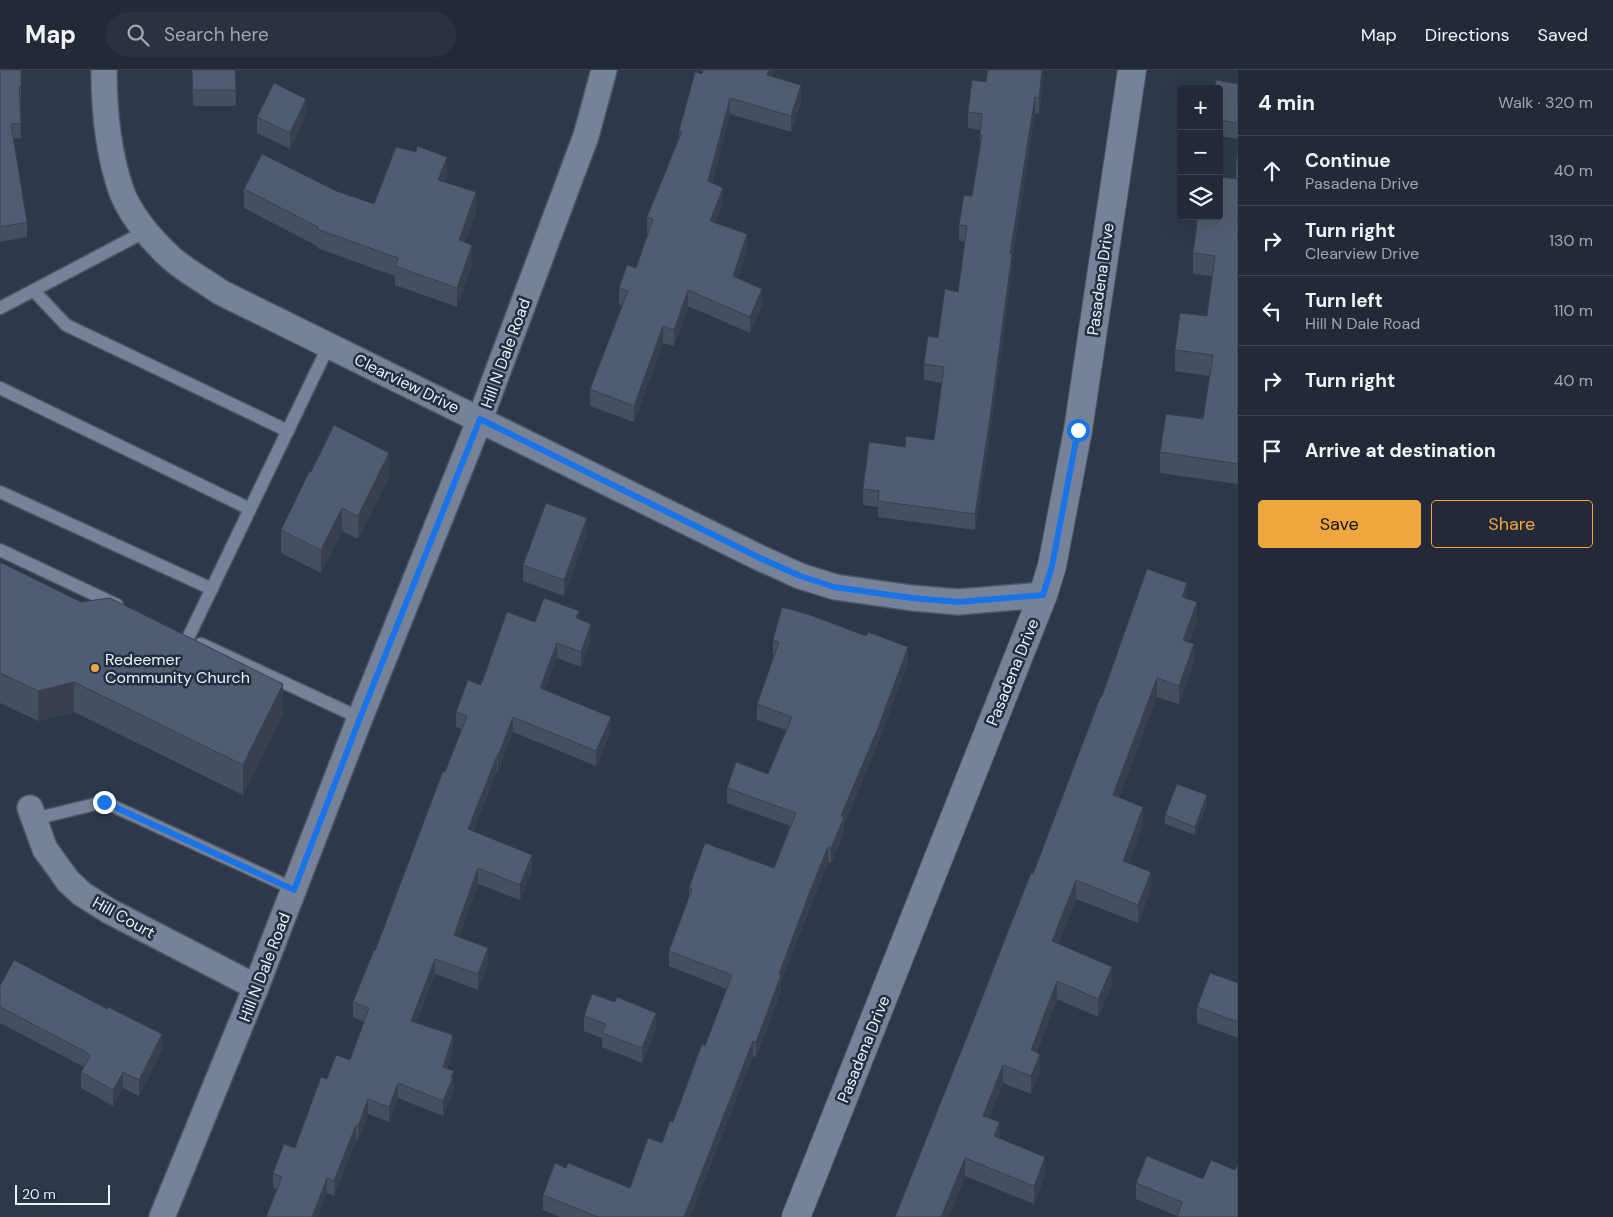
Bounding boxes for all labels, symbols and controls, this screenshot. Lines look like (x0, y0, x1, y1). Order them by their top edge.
search box (106, 12, 456, 57)
text: Map (25, 19, 76, 50)
icon: search (124, 21, 152, 49)
text: Search here (164, 22, 269, 47)
text: Map (1361, 23, 1397, 47)
text: Directions (1425, 23, 1510, 47)
text: Saved (1538, 23, 1588, 47)
map controls (1178, 85, 1223, 220)
button: + (1178, 85, 1223, 130)
text: 4 min (1258, 89, 1315, 117)
text: Walk · 320 m (1498, 92, 1593, 113)
button: − (1178, 130, 1223, 175)
text: Continue (1305, 148, 1391, 173)
icon: ahead (1258, 157, 1286, 185)
text: 40 m (1554, 160, 1593, 181)
text: Pasadena Drive (1305, 173, 1419, 194)
button: layers (1178, 175, 1223, 220)
text: Turn right (1305, 218, 1395, 243)
street label: Pasadena Drive (1082, 221, 1119, 337)
icon: right (1258, 227, 1286, 255)
text: 130 m (1549, 230, 1593, 251)
text: Clearview Drive (1305, 243, 1419, 264)
text: Turn left (1305, 288, 1383, 313)
street label: Hill N Dale Road (476, 295, 535, 411)
icon: left (1258, 297, 1286, 325)
text: 110 m (1554, 300, 1593, 321)
text: Hill N Dale Road (1305, 313, 1420, 334)
street label: Clearview Drive (351, 349, 463, 418)
icon: right (1258, 367, 1286, 395)
text: Turn right (1305, 368, 1395, 393)
text: 40 m (1554, 370, 1593, 391)
route start (1067, 419, 1090, 442)
icon: arrive (1258, 437, 1286, 465)
text: Arrive at destination (1305, 438, 1496, 463)
button: Save (1258, 500, 1421, 548)
button: Share (1431, 500, 1593, 548)
street label: Pasadena Drive (981, 616, 1043, 729)
place label: Redeemer Community Church (105, 649, 250, 688)
marker: Redeemer Community Church (89, 662, 101, 674)
route end (93, 791, 116, 814)
street label: Hill Court (89, 892, 159, 943)
street label: Hill N Dale Road (234, 910, 295, 1025)
street label: Pasadena Drive (832, 993, 894, 1106)
scale bar (15, 1182, 110, 1205)
text: 20 m (22, 1185, 56, 1203)

